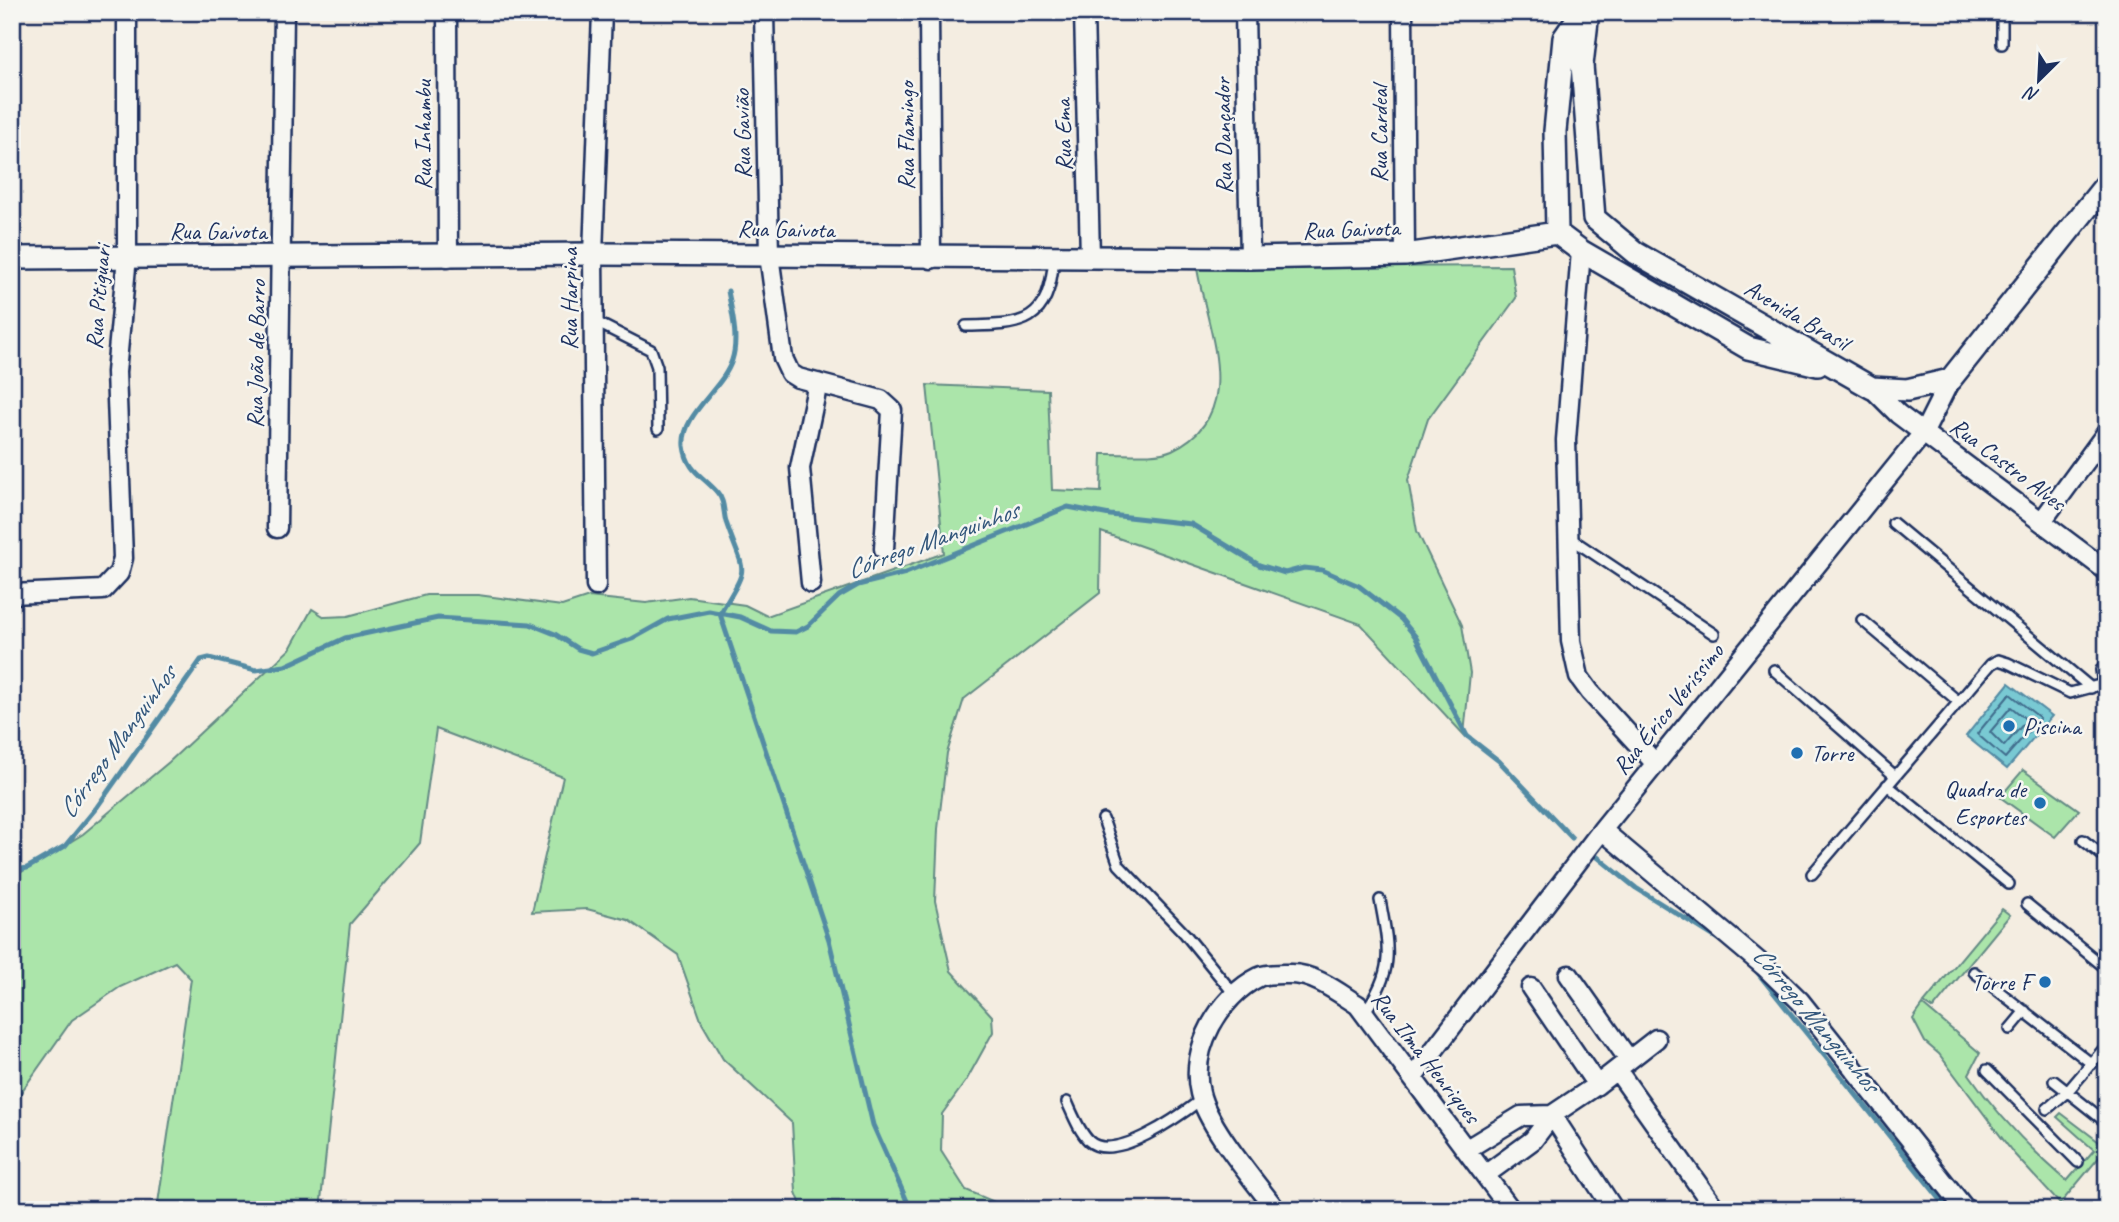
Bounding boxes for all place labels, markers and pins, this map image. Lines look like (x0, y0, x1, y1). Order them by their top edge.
place label: Piscina (2023, 711, 2083, 741)
marker: Piscina (2001, 718, 2017, 734)
place label: Torre (1811, 738, 1856, 768)
marker: Torre (1789, 745, 1805, 761)
place label: Quadra de Esportes (1944, 774, 2028, 832)
marker: Quadra de Esportes (2032, 795, 2048, 811)
place label: Torre F (1972, 967, 2037, 997)
marker: Torre F (2037, 974, 2053, 990)

